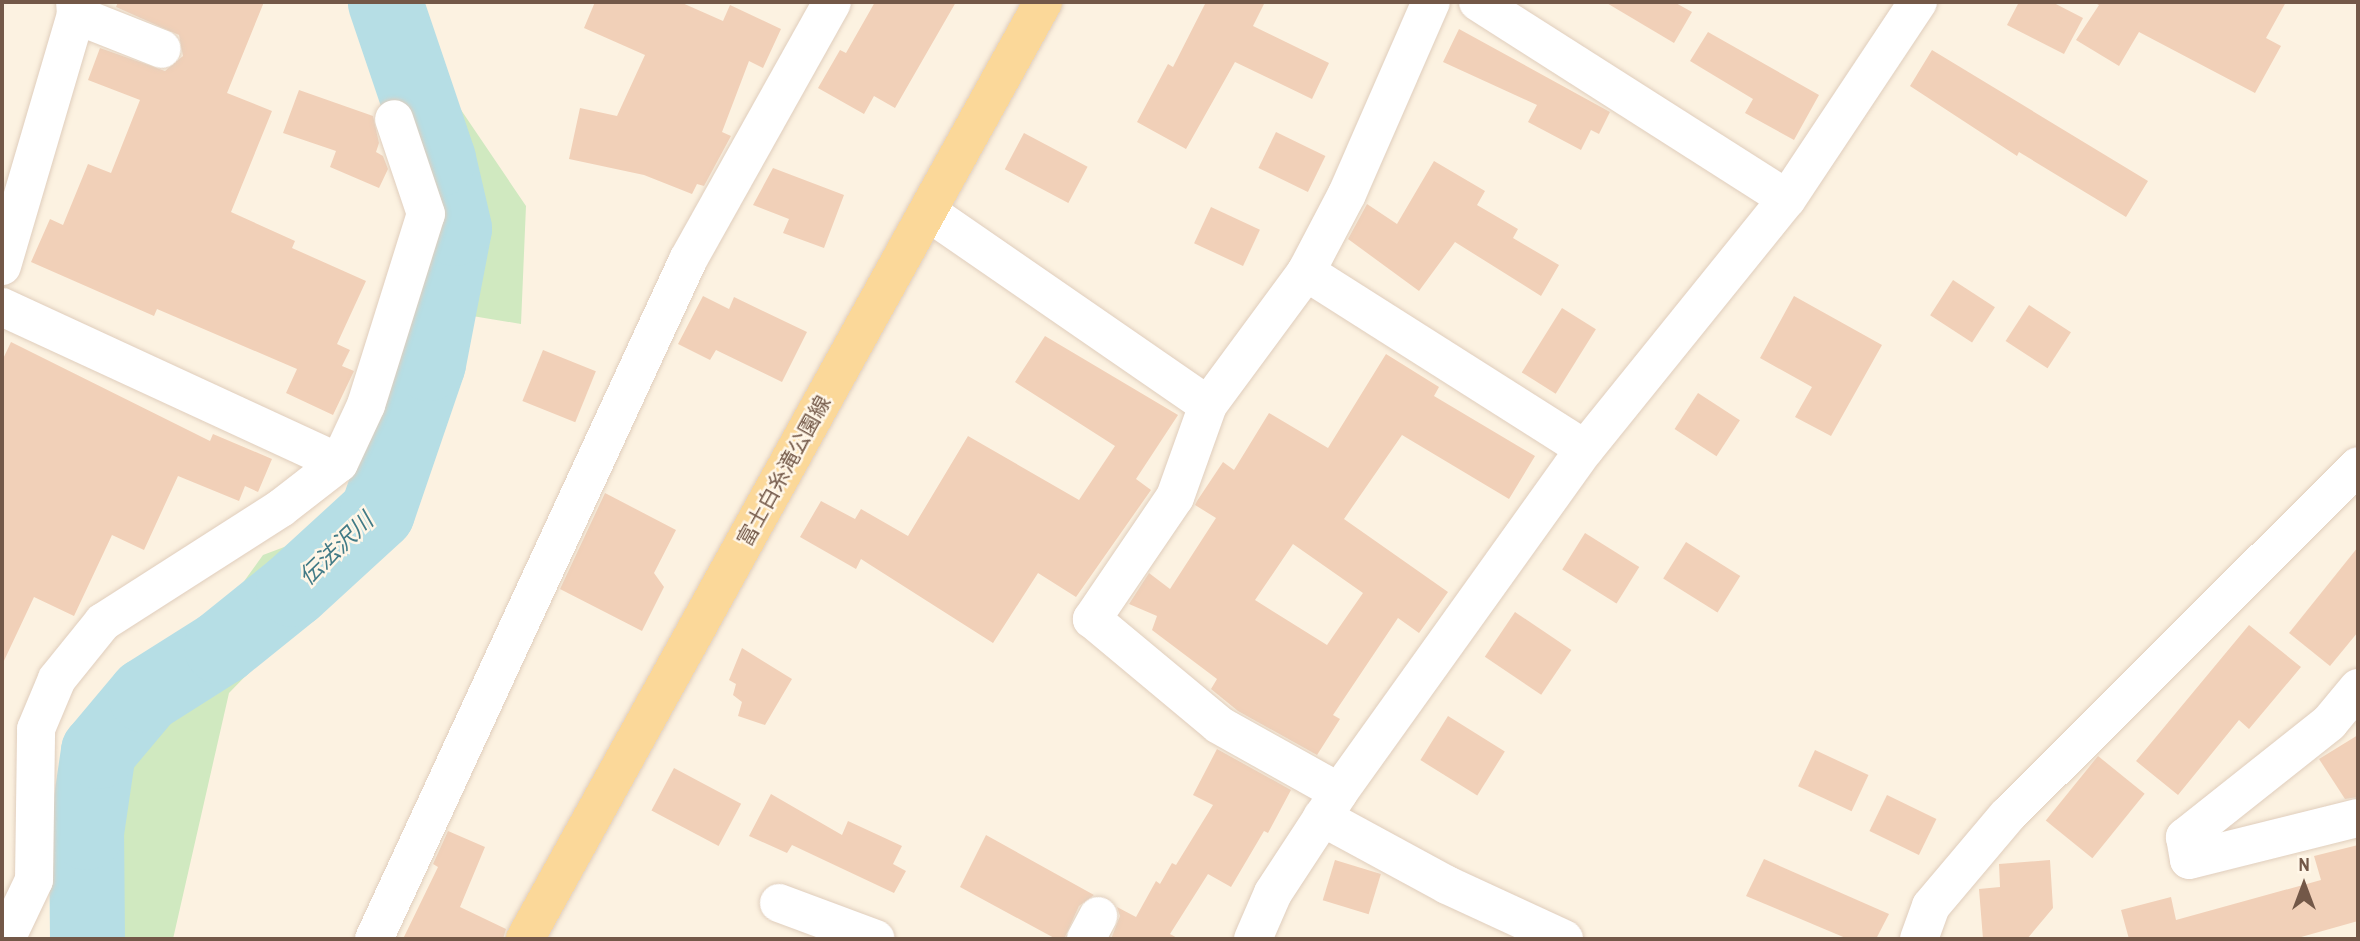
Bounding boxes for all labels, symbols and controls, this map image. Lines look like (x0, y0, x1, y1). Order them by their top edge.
street label: 富士白糸滝公園線 (732, 391, 836, 551)
water label: 伝法沢川 (293, 507, 379, 591)
north arrow (2269, 850, 2339, 920)
text: N (2298, 851, 2310, 877)

